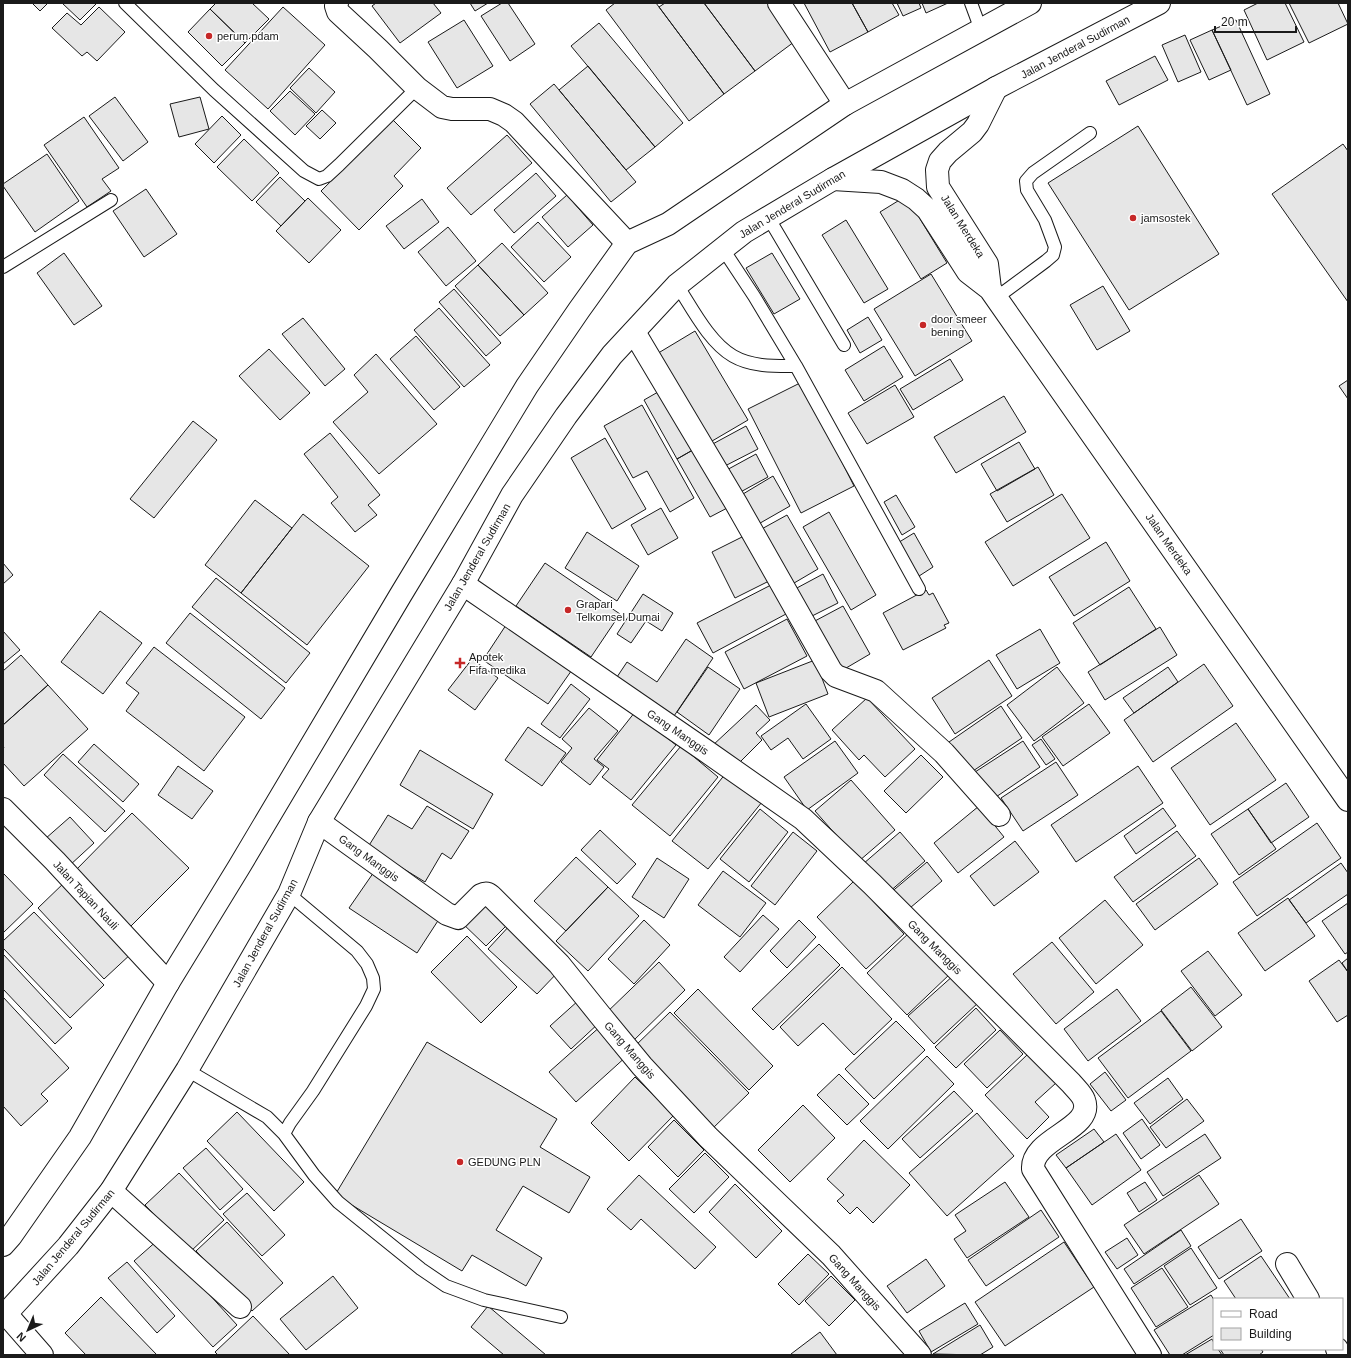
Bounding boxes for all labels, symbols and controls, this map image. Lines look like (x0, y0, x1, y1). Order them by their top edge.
scale bar (1215, 8, 1296, 34)
street label: Jalan Jenderal Sudirman (1018, 13, 1132, 81)
text: 20 m (1221, 15, 1248, 29)
place label: perum pdam (217, 30, 279, 42)
marker: perum pdam (204, 31, 214, 41)
street label: Jalan Jenderal Sudirman (737, 168, 847, 240)
street label: Jalan Merdeka (939, 192, 988, 261)
place label: jamsostek (1140, 212, 1191, 224)
marker: jamsostek (1128, 213, 1138, 223)
place label: door smeer bening (931, 313, 987, 338)
marker: door smeer bening (918, 320, 928, 330)
street label: Jalan Jenderal Sudirman (441, 501, 513, 613)
street label: Jalan Merdeka (1143, 511, 1195, 578)
place label: Grapari Telkomsel Dumai (576, 598, 660, 623)
marker: Grapari Telkomsel Dumai (563, 605, 573, 615)
place label: Apotek Fifa medika (469, 651, 527, 676)
marker: Apotek Fifa medika (454, 657, 466, 669)
street label: Gang Manggis (645, 707, 711, 757)
street label: Gang Manggis (337, 832, 402, 884)
street label: Jalan Tapian Nauli (51, 858, 121, 932)
street label: Jalan Jenderal Sudirman (230, 877, 300, 989)
street label: Gang Manggis (905, 917, 965, 977)
street label: Gang Manggis (602, 1019, 658, 1081)
place label: GEDUNG PLN (468, 1156, 541, 1168)
marker: GEDUNG PLN (455, 1157, 465, 1167)
street label: Jalan Jenderal Sudirman (29, 1187, 117, 1287)
street label: Gang Manggis (827, 1251, 884, 1313)
legend (1213, 1298, 1343, 1350)
text: Road (1249, 1307, 1278, 1321)
north arrow (8, 1310, 48, 1350)
text: Building (1249, 1327, 1292, 1341)
text: N (14, 1330, 28, 1344)

